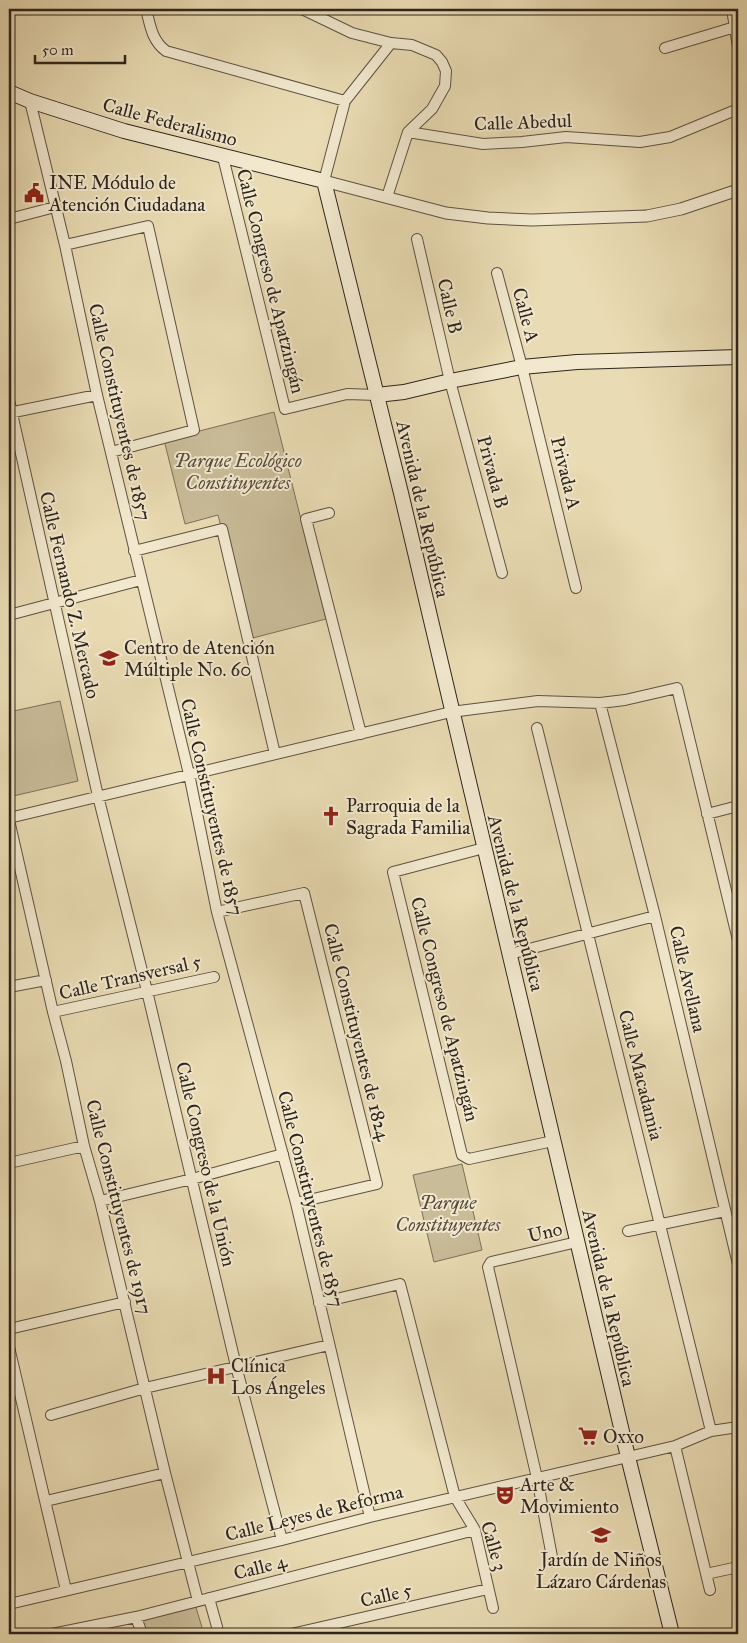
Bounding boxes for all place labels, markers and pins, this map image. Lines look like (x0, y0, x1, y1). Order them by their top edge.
place label: INE Módulo de Atención Ciudadana (48, 171, 206, 216)
public building icon: INE Módulo de Atención Ciudadana (23, 182, 45, 204)
place label: Centro de Atención Múltiple No. 60 (124, 636, 275, 681)
school or university icon: Centro de Atención Múltiple No. 60 (98, 647, 120, 669)
place label: Parroquia de la Sagrada Familia (346, 794, 471, 840)
church icon: Parroquia de la Sagrada Familia (320, 805, 342, 827)
place label: Clínica Los Ángeles (231, 1354, 326, 1400)
hospital icon: Clínica Los Ángeles (205, 1365, 227, 1387)
supermarket icon: Oxxo (577, 1425, 599, 1447)
place label: Oxxo (603, 1425, 644, 1448)
place label: Arte & Movimiento (519, 1473, 619, 1518)
theatre icon: Arte & Movimiento (494, 1484, 516, 1506)
school or university icon: Jardín de Niños Lázaro Cárdenas (590, 1524, 612, 1546)
place label: Jardín de Niños Lázaro Cárdenas (536, 1548, 666, 1593)

